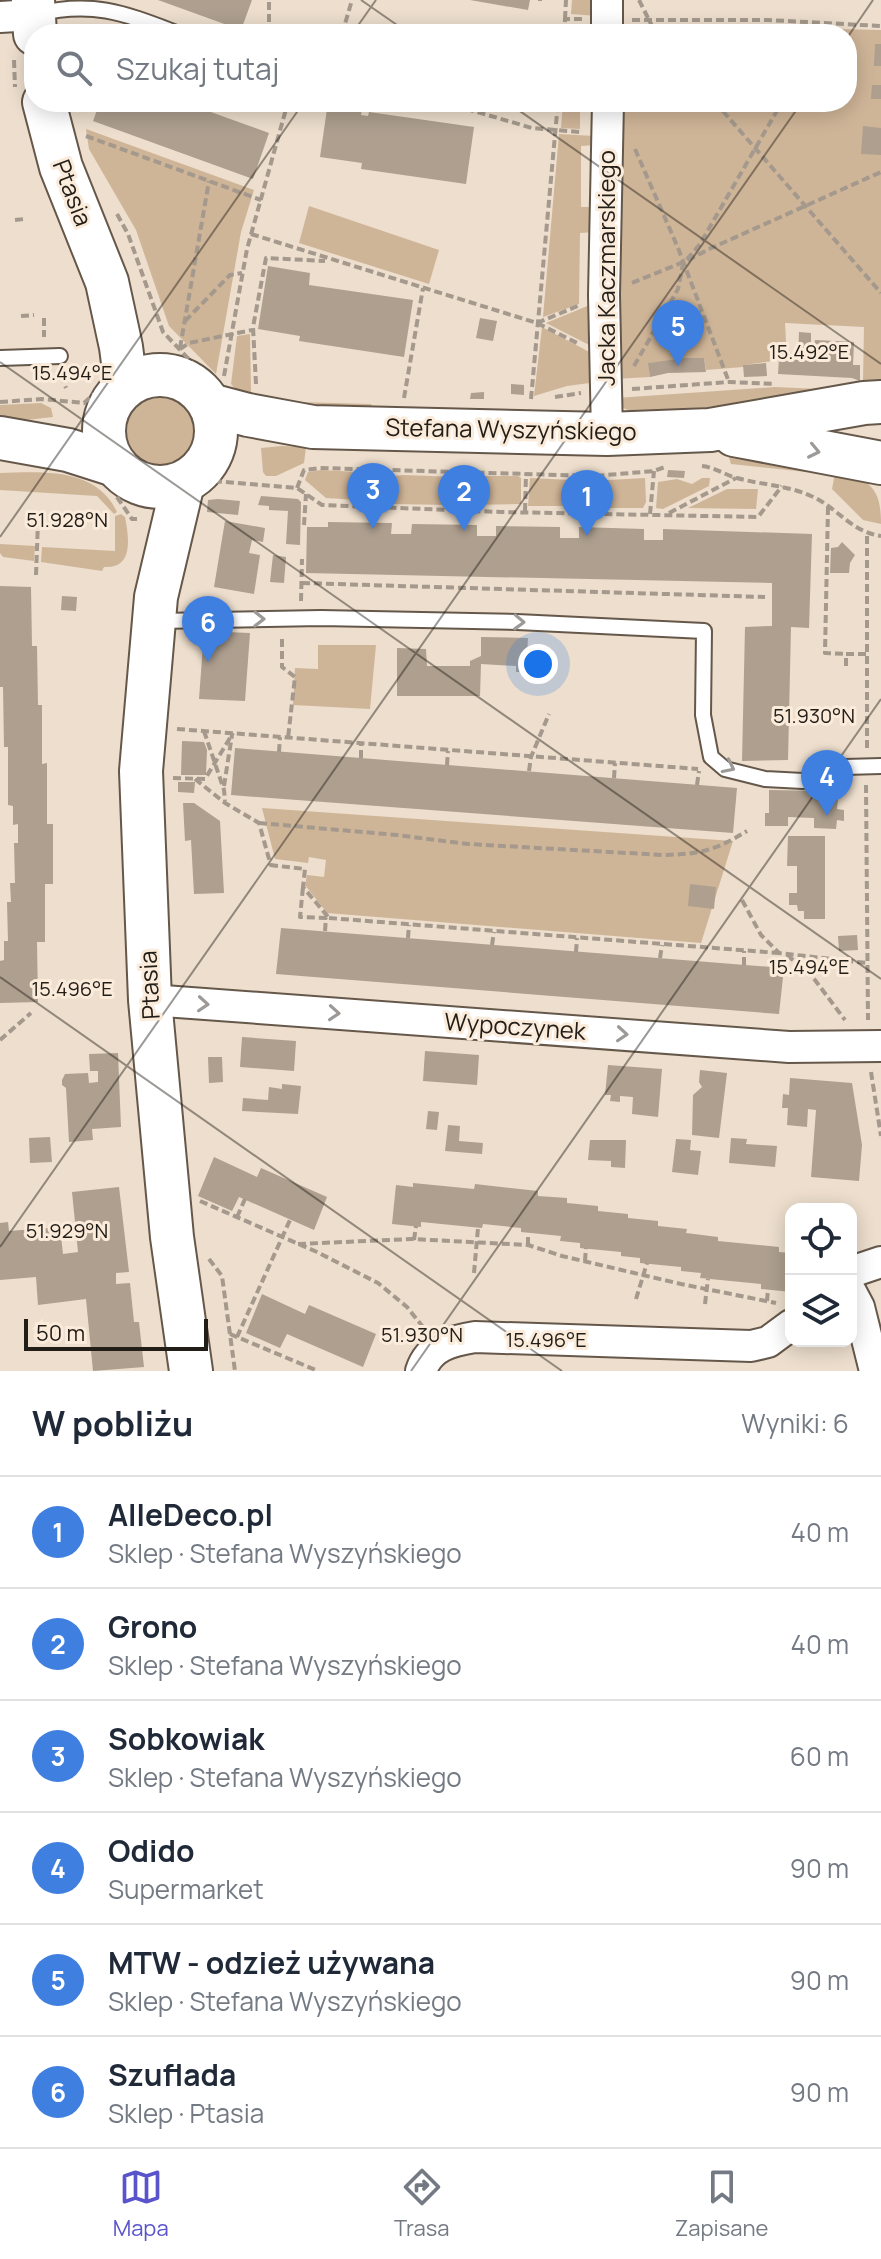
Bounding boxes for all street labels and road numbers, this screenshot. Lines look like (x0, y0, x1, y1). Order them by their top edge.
street label: Jacka Kaczmarskiego (589, 150, 622, 386)
street label: Ptasia (46, 154, 101, 231)
street label: Stefana Wyszyńskiego (385, 410, 637, 447)
street label: Ptasia (130, 950, 167, 1020)
street label: Wypoczynek (443, 1004, 588, 1047)

